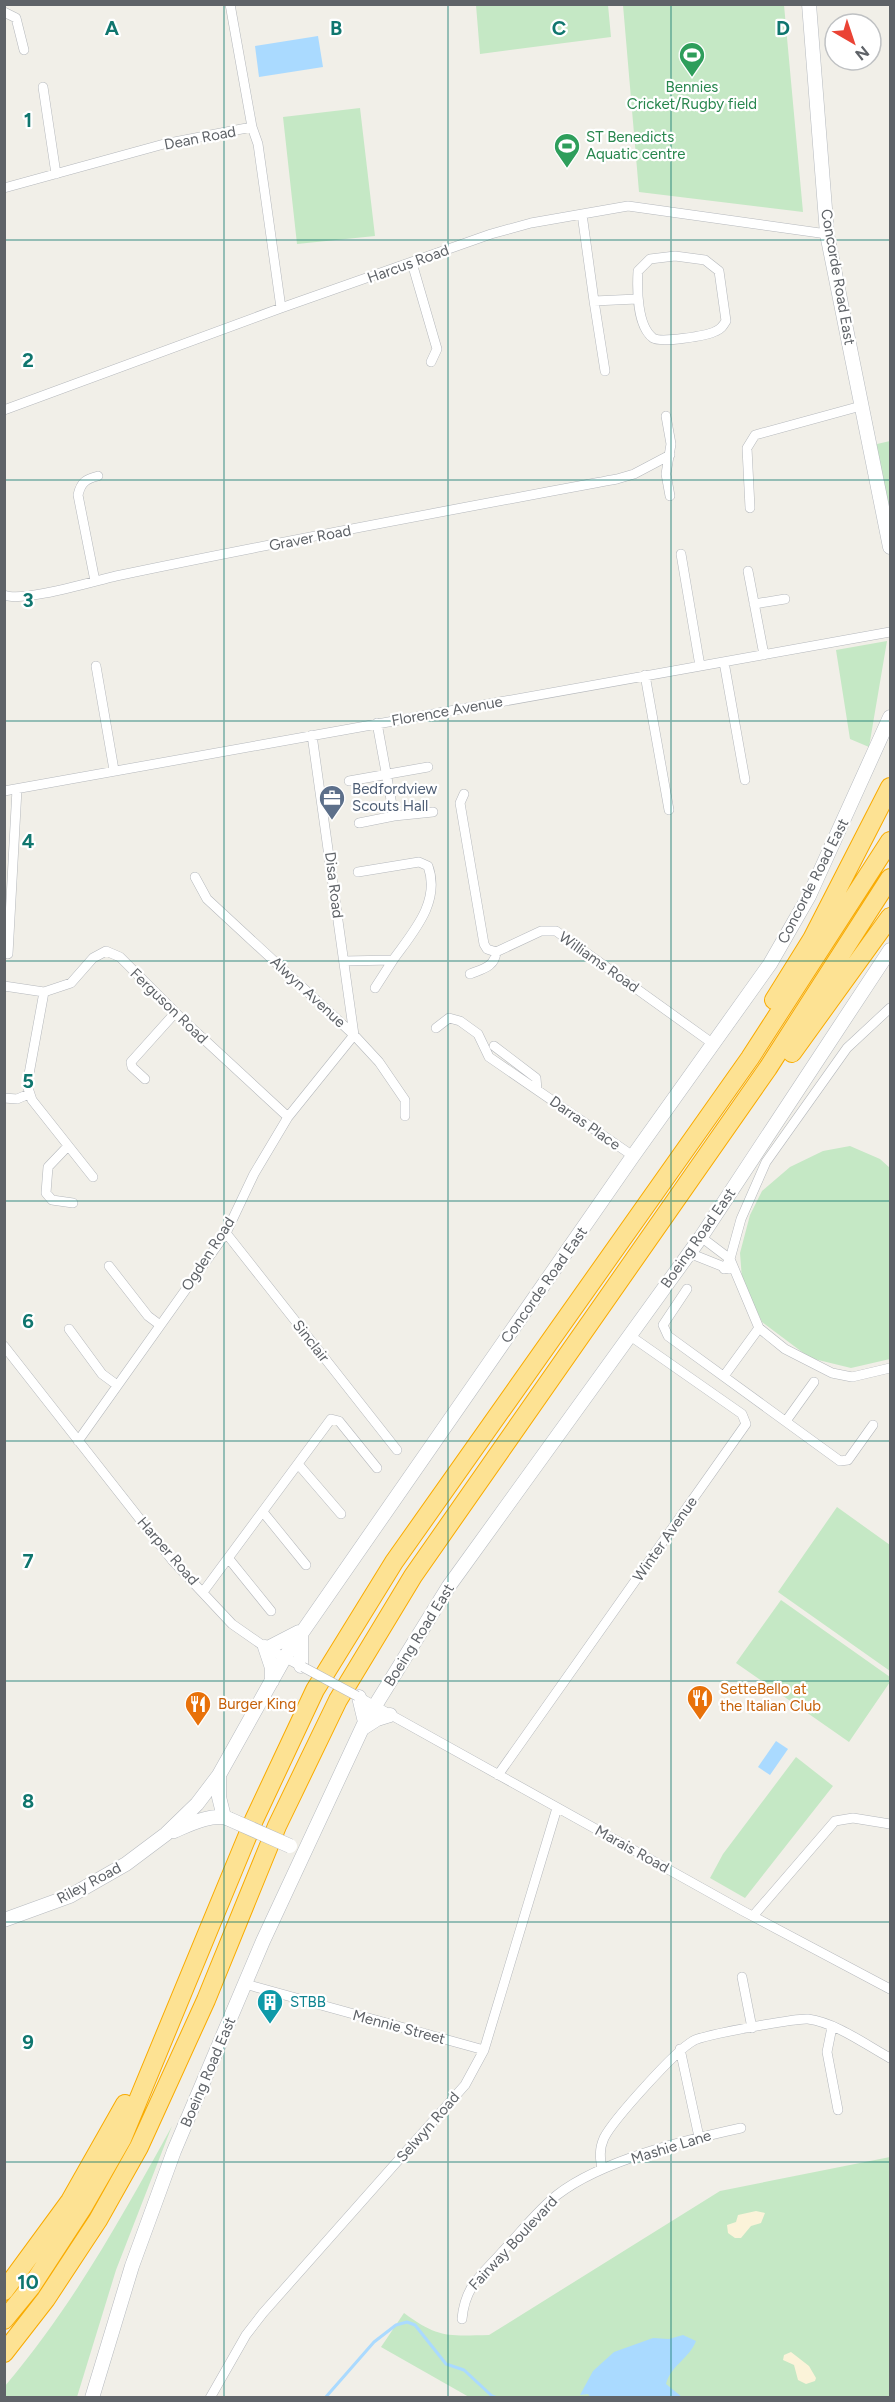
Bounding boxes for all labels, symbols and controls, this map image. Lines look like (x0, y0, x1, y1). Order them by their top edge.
north arrow (823, 12, 883, 72)
text: A (105, 16, 120, 40)
text: B (330, 16, 342, 40)
text: C (552, 16, 566, 40)
text: D (776, 16, 790, 40)
sports icon: Bennies Cricket/Rugby field (677, 40, 707, 78)
text: N (851, 42, 873, 65)
place label: Bennies Cricket/Rugby field (627, 78, 757, 113)
text: 1 (24, 108, 32, 132)
street label: Dean Road (163, 122, 237, 154)
place label: ST Benedicts Aquatic centre (586, 128, 685, 163)
sports icon: ST Benedicts Aquatic centre (552, 131, 582, 169)
street label: Concorde Road East (817, 208, 859, 347)
street label: Harcus Road (365, 241, 451, 287)
text: 2 (22, 348, 34, 372)
street label: Graver Road (267, 521, 353, 555)
text: 3 (22, 588, 34, 612)
street label: Florence Avenue (390, 692, 504, 730)
place label: Bedfordview Scouts Hall (352, 780, 437, 815)
office icon: Bedfordview Scouts Hall (317, 783, 347, 821)
street label: Concorde Road East (774, 815, 852, 947)
text: 4 (22, 829, 35, 853)
street label: Disa Road (321, 851, 347, 919)
street label: Williams Road (555, 928, 643, 996)
street label: Alwyn Avenue (267, 953, 349, 1031)
street label: Ferguson Road (126, 965, 212, 1047)
text: 5 (22, 1069, 34, 1093)
street label: Darras Place (546, 1092, 624, 1154)
street label: Boeing Road East (657, 1184, 739, 1291)
street label: Ogden Road (178, 1214, 238, 1294)
street label: Concorde Road East (497, 1223, 591, 1347)
text: 6 (22, 1309, 34, 1333)
street label: Sinclair (289, 1316, 333, 1366)
street label: Winter Avenue (629, 1493, 701, 1585)
street label: Harper Road (134, 1513, 202, 1589)
text: 7 (22, 1549, 34, 1573)
street label: Boeing Road East (380, 1580, 458, 1690)
place label: SetteBello at the Italian Club (720, 1680, 821, 1715)
restaurant icon: SetteBello at the Italian Club (685, 1683, 715, 1721)
restaurant icon: Burger King (183, 1689, 213, 1727)
place label: Burger King (218, 1695, 296, 1713)
text: 8 (22, 1789, 34, 1813)
street label: Marais Road (592, 1821, 672, 1877)
street label: Riley Road (54, 1859, 124, 1907)
building icon: STBB (255, 1987, 285, 2025)
place label: STBB (290, 1993, 326, 2011)
street label: Mennie Street (351, 2006, 448, 2048)
street label: Boeing Road East (177, 2014, 239, 2130)
text: 9 (22, 2030, 34, 2054)
street label: Selwyn Road (393, 2088, 463, 2166)
street label: Mashie Lane (629, 2126, 713, 2168)
street label: Fairway Boulevard (465, 2192, 561, 2294)
text: 10 (17, 2270, 39, 2294)

